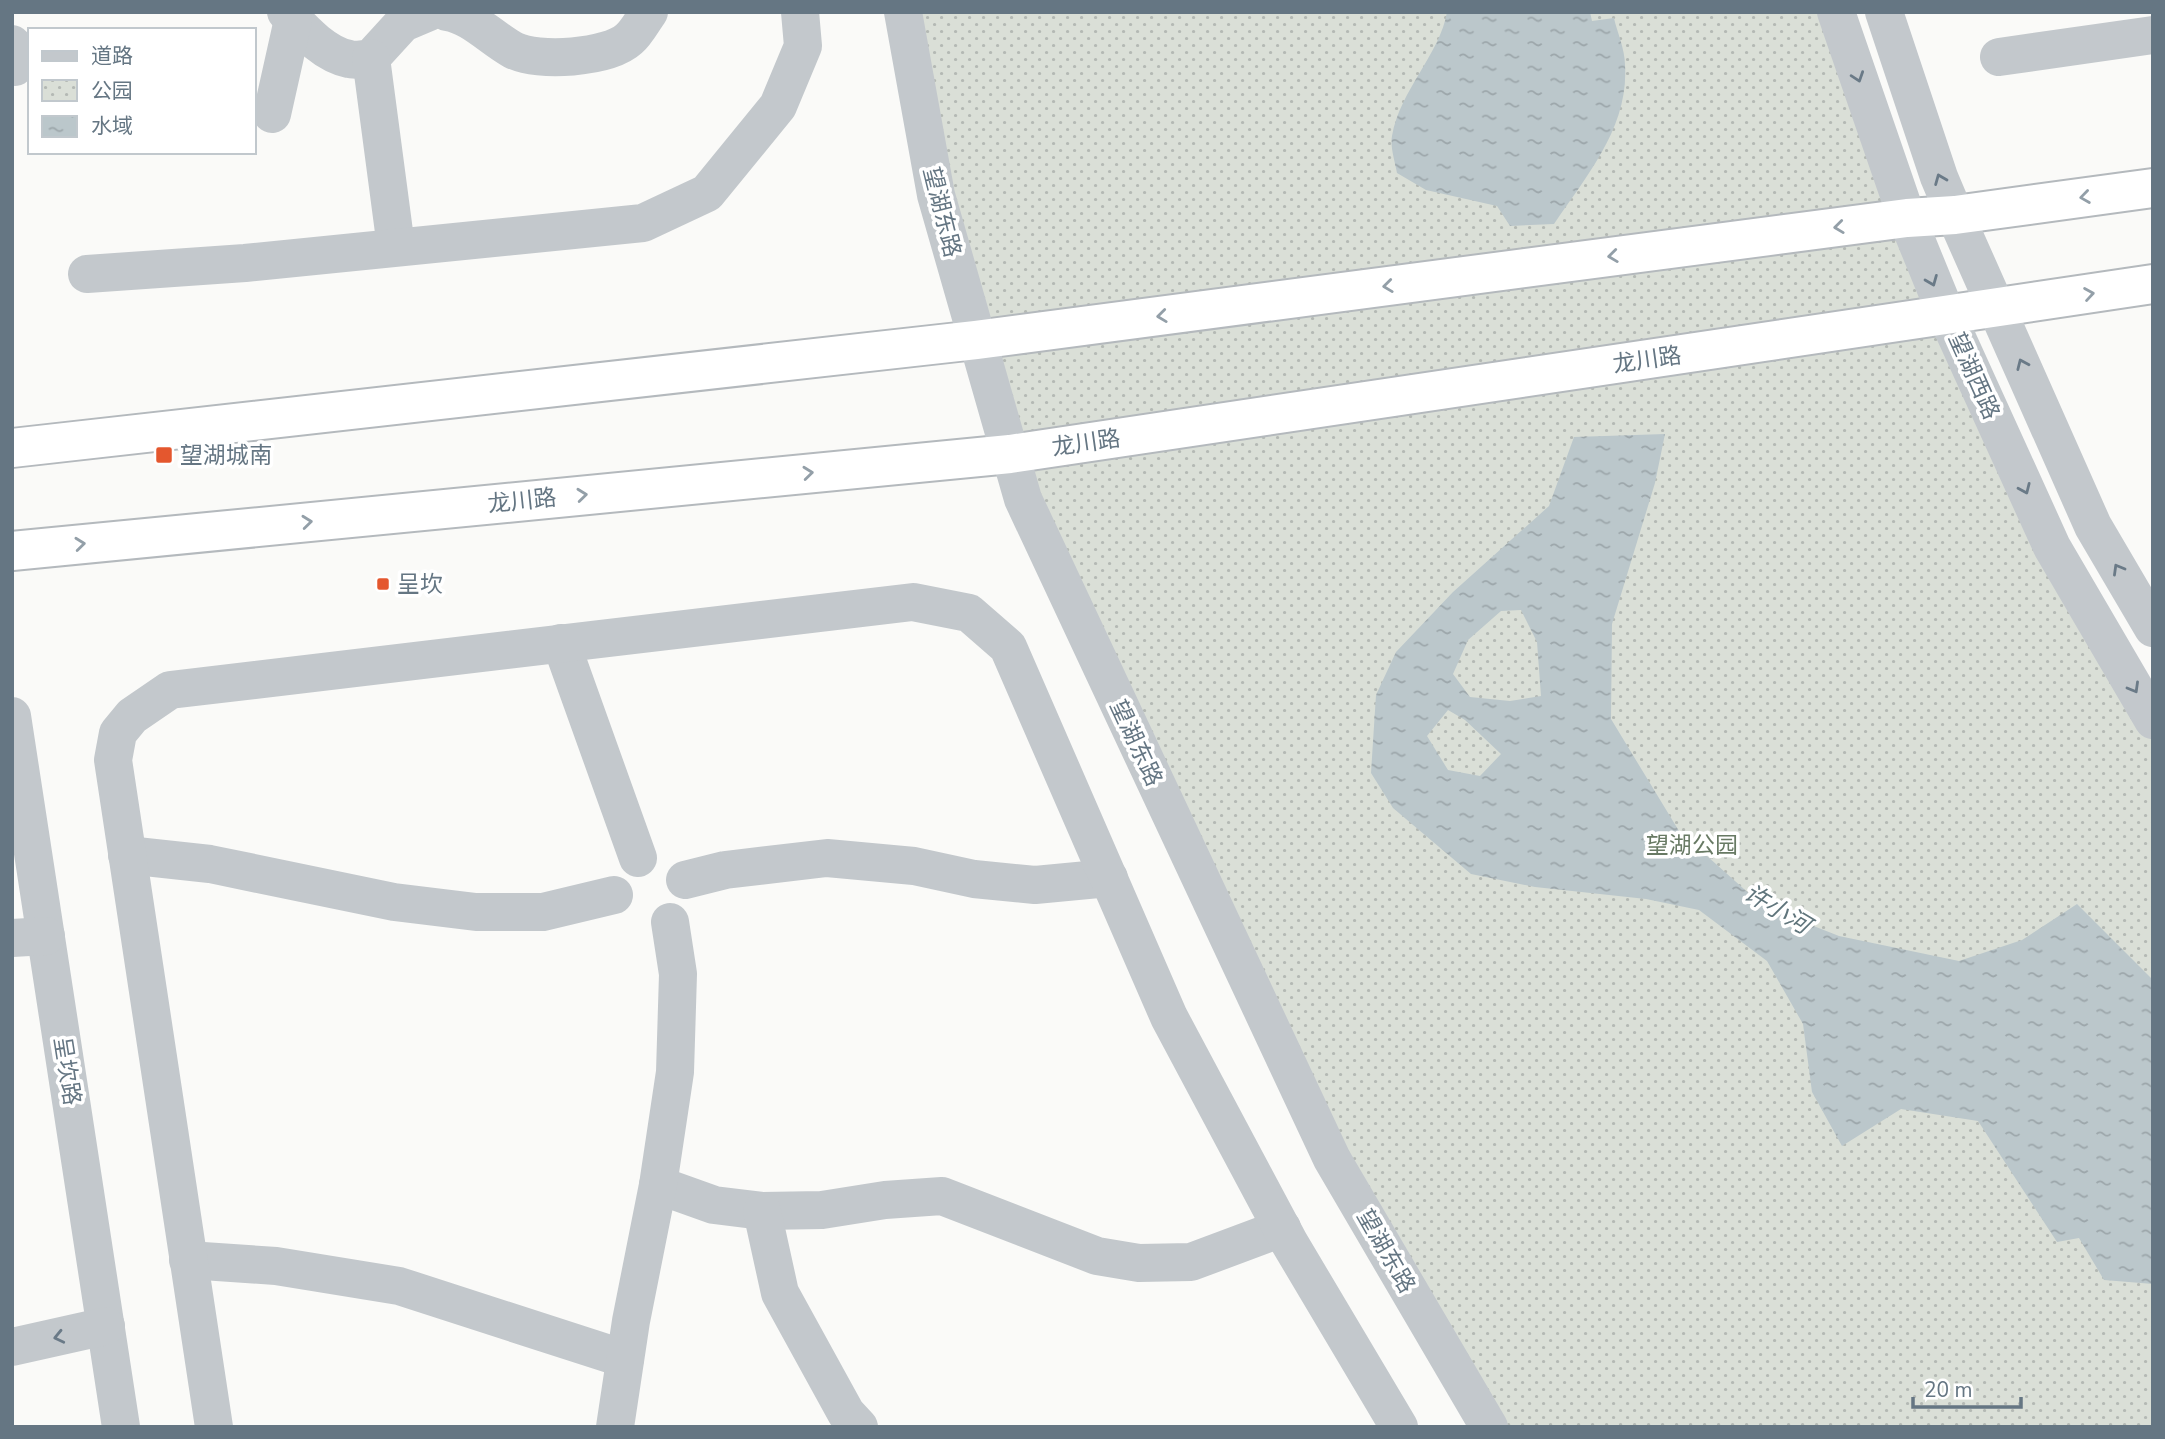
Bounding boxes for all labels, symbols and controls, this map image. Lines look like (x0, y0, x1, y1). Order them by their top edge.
legend (28, 28, 256, 154)
text: 道路 (91, 42, 133, 70)
one-way arrow (1850, 70, 1864, 82)
text: 公园 (91, 77, 133, 105)
text: 水域 (91, 112, 133, 140)
street label: 望湖东路 (916, 164, 968, 260)
one-way arrow (1935, 173, 1949, 185)
one-way arrow (2079, 190, 2091, 205)
one-way arrow (1833, 219, 1845, 234)
one-way arrow (1607, 249, 1619, 264)
one-way arrow (1924, 274, 1938, 286)
one-way arrow (1382, 278, 1394, 293)
one-way arrow (2083, 287, 2095, 302)
one-way arrow (1156, 308, 1168, 323)
street label: 望湖西路 (1941, 328, 2007, 424)
street label: 龙川路 (1611, 340, 1683, 380)
one-way arrow (2016, 359, 2030, 371)
street label: 龙川路 (1050, 423, 1122, 463)
place label: 望湖城南 (180, 440, 272, 471)
marker: 望湖城南 (154, 445, 174, 465)
one-way arrow (802, 466, 814, 481)
one-way arrow (2017, 481, 2031, 494)
street label: 龙川路 (486, 482, 558, 520)
one-way arrow (576, 488, 588, 503)
one-way arrow (301, 515, 312, 530)
one-way arrow (74, 537, 86, 552)
one-way arrow (2114, 564, 2127, 577)
place label: 呈坎 (397, 569, 443, 600)
marker: 呈坎 (375, 576, 391, 592)
one-way arrow (2126, 681, 2139, 694)
street label: 望湖东路 (1103, 695, 1169, 791)
park label: 望湖公园 (1646, 830, 1738, 861)
water label: 许小河 (1738, 877, 1820, 943)
street label: 呈坎路 (46, 1035, 88, 1107)
street label: 望湖东路 (1350, 1203, 1422, 1299)
one-way arrow (53, 1328, 65, 1343)
scale bar (1913, 1366, 2022, 1410)
text: 20 m (1924, 1376, 1973, 1404)

